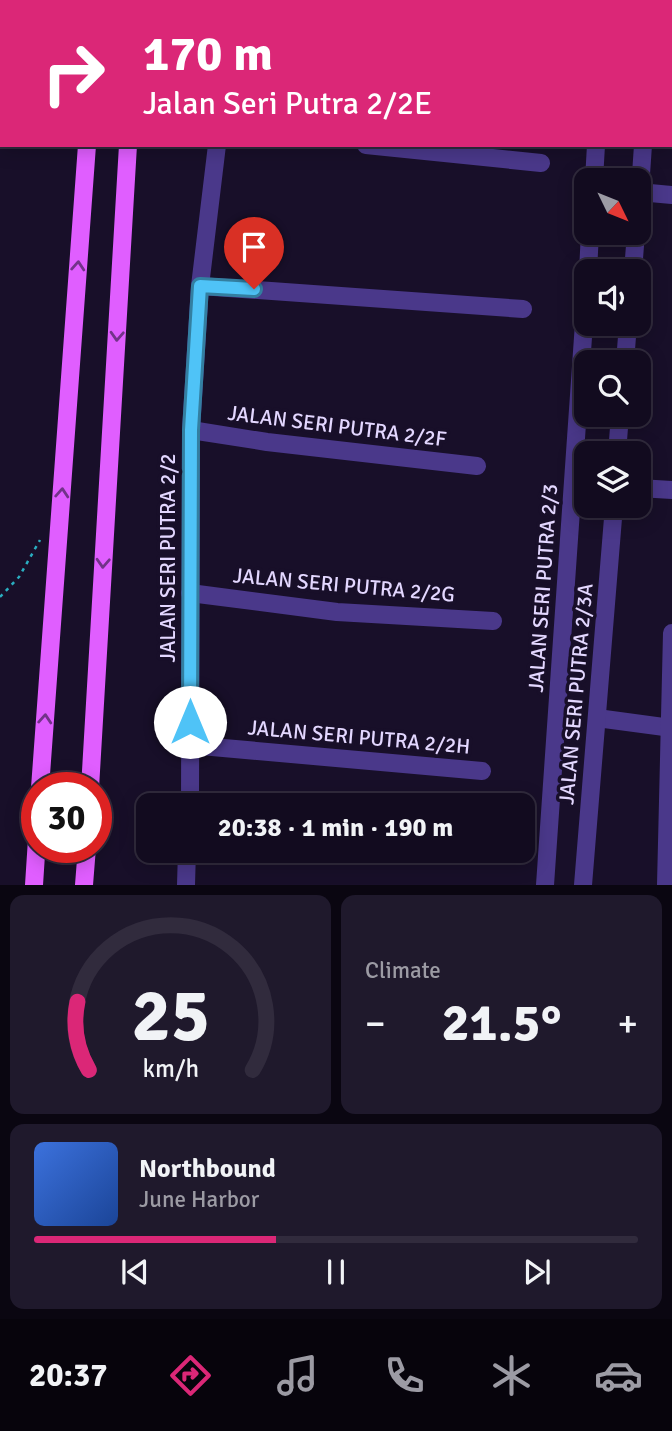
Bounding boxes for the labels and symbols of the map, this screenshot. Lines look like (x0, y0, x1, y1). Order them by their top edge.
north arrow (574, 168, 651, 245)
pin (224, 217, 284, 289)
one-way arrow (71, 260, 86, 271)
one-way arrow (110, 330, 125, 341)
street label: JALAN SERI PUTRA 2/2F (226, 400, 448, 452)
street label: JALAN SERI PUTRA 2/2 (155, 453, 181, 663)
street label: JALAN SERI PUTRA 2/3 (523, 483, 563, 693)
one-way arrow (54, 487, 69, 498)
one-way arrow (96, 558, 111, 569)
street label: JALAN SERI PUTRA 2/2G (232, 562, 456, 608)
street label: JALAN SERI PUTRA 2/3A (553, 582, 599, 806)
position arrow (153, 685, 227, 759)
one-way arrow (37, 714, 52, 725)
street label: JALAN SERI PUTRA 2/2H (247, 714, 471, 760)
speed limit sign: 30 (21, 772, 112, 863)

